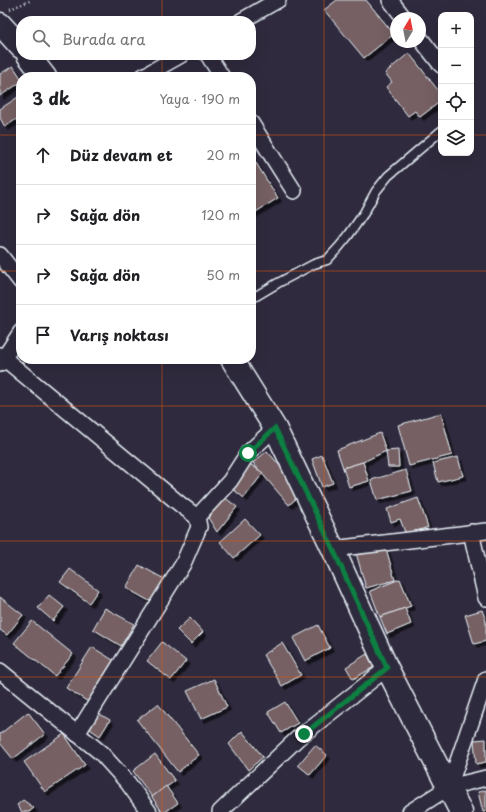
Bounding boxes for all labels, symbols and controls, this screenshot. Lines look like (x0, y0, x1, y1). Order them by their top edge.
north arrow (390, 12, 426, 48)
map controls (438, 12, 474, 156)
button: + (438, 12, 474, 48)
search box (16, 16, 256, 60)
icon: search (30, 27, 52, 49)
text: Burada ara (62, 27, 145, 50)
button: − (438, 48, 474, 84)
button: locate (438, 84, 474, 120)
text: 3 dk (32, 85, 70, 111)
text: Yaya · 190 m (159, 89, 240, 108)
button: layers (438, 120, 474, 156)
text: Düz devam et (70, 143, 173, 166)
icon: ahead (32, 144, 54, 166)
text: 20 m (206, 145, 240, 164)
text: Sağa dön (70, 203, 140, 226)
icon: right (32, 204, 54, 226)
text: 120 m (201, 205, 240, 224)
text: Sağa dön (70, 263, 140, 286)
icon: right (32, 264, 54, 286)
text: 50 m (206, 265, 240, 284)
text: Varış noktası (70, 323, 169, 346)
icon: arrive (32, 324, 54, 346)
route start (239, 444, 257, 462)
route end (295, 725, 313, 743)

